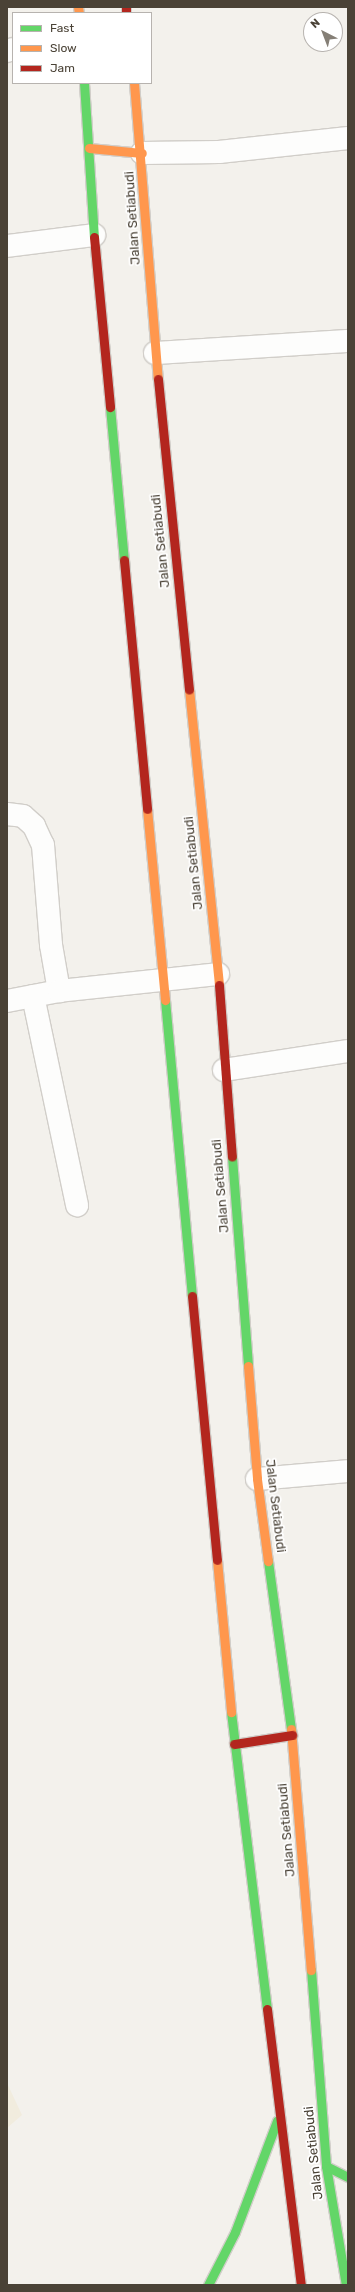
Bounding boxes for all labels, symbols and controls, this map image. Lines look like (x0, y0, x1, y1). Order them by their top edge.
legend (12, 12, 152, 84)
north arrow (303, 12, 343, 52)
text: N (308, 16, 323, 31)
text: Fast (50, 21, 74, 35)
text: Slow (50, 41, 77, 55)
text: Jam (50, 61, 75, 75)
street label: Jalan Setiabudi (122, 171, 144, 265)
street label: Jalan Setiabudi (148, 493, 174, 589)
street label: Jalan Setiabudi (181, 815, 207, 911)
street label: Jalan Setiabudi (209, 1139, 233, 1233)
street label: Jalan Setiabudi (262, 1458, 288, 1554)
street label: Jalan Setiabudi (275, 1783, 299, 1877)
street label: Jalan Setiabudi (301, 2105, 327, 2201)

